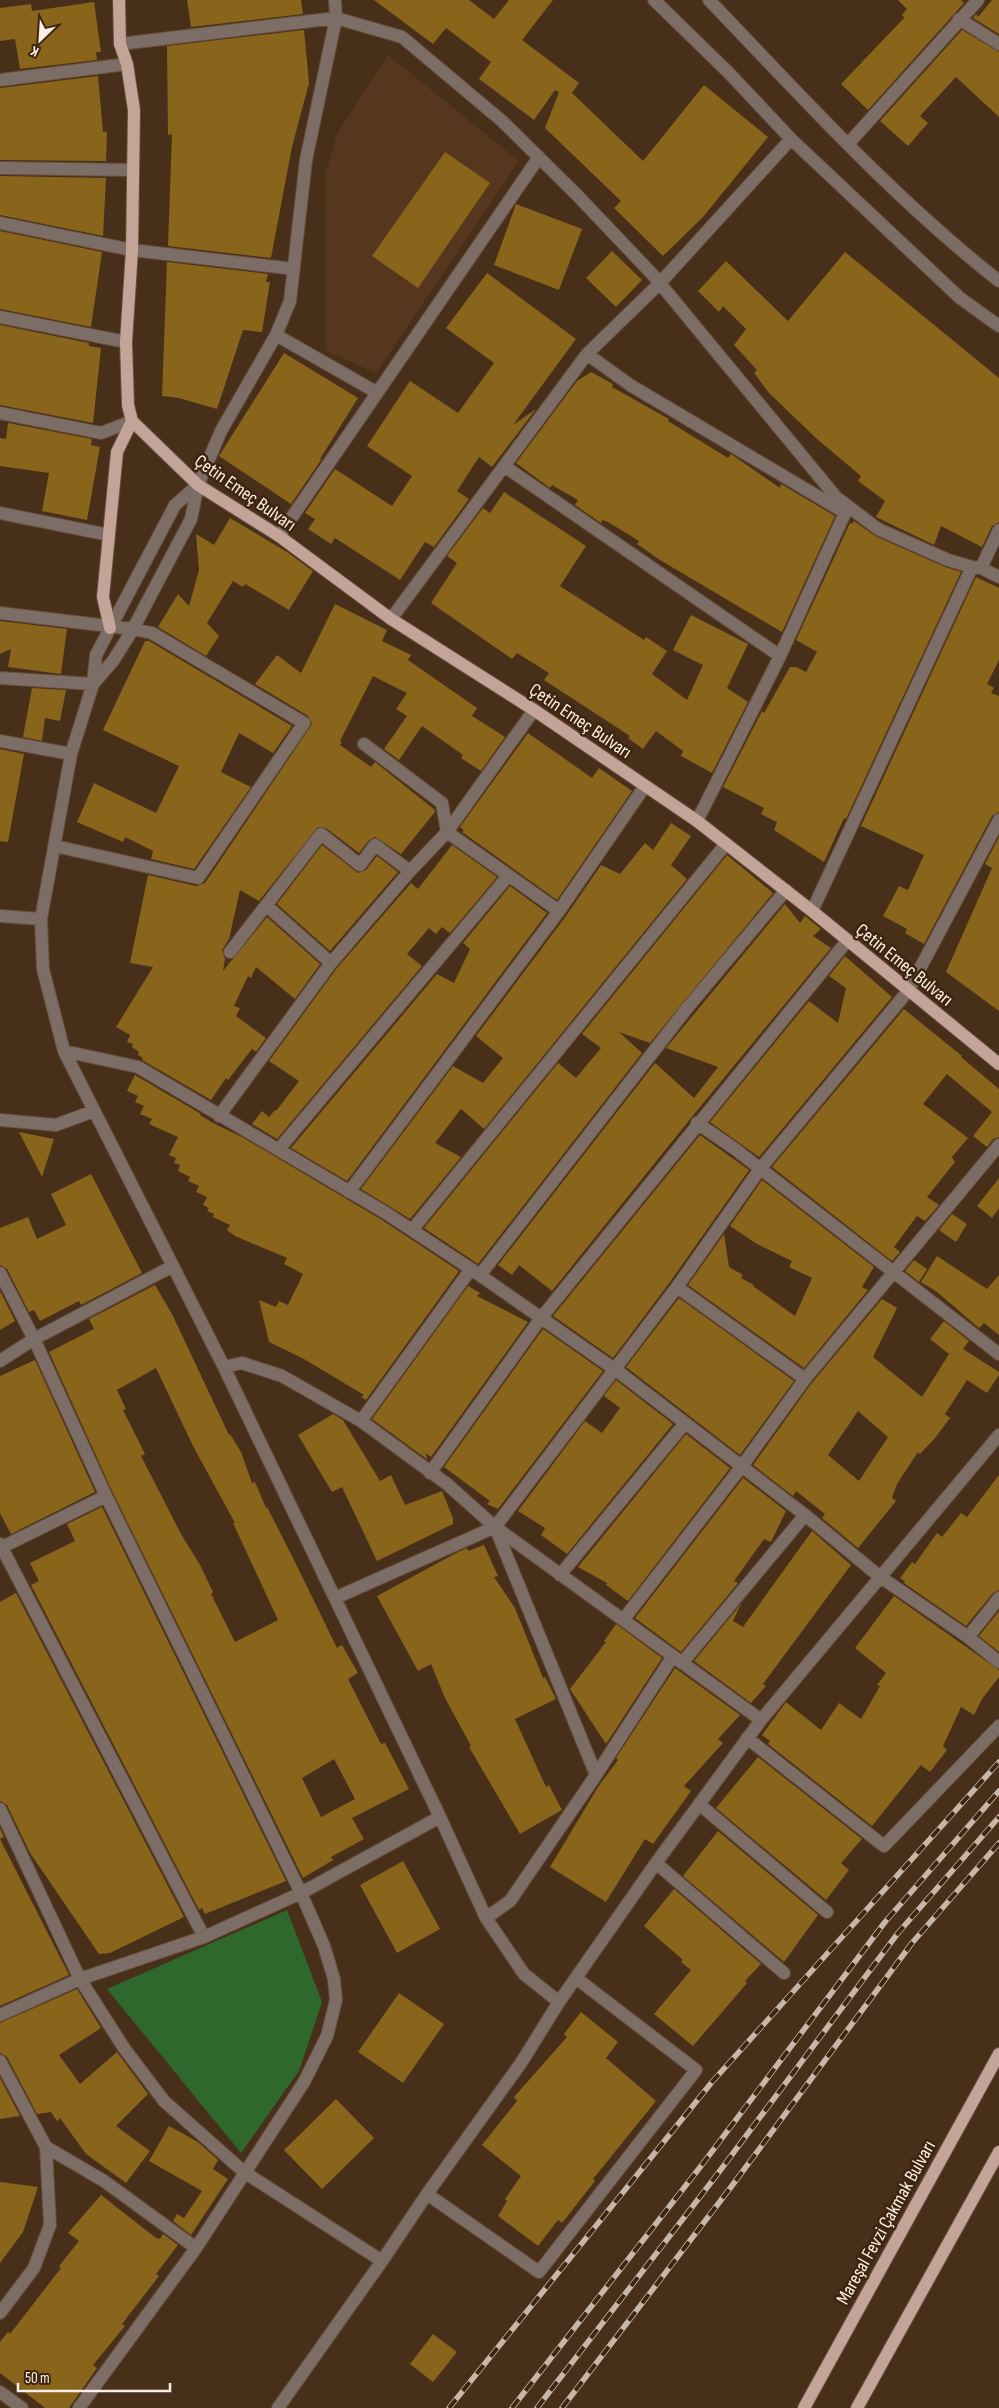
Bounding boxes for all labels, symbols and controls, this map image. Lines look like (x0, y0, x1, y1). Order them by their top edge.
north arrow (15, 15, 65, 65)
text: K (28, 42, 41, 60)
street label: Çetin Emeç Bulvarı (190, 450, 300, 537)
street label: Çetin Emeç Bulvarı (525, 679, 636, 764)
street label: Çetin Emeç Bulvarı (851, 919, 957, 1011)
street label: Mareşal Fevzi Çakmak Bulvarı (832, 2137, 941, 2309)
scale bar (18, 2360, 170, 2392)
text: 50 m (25, 2369, 50, 2388)

